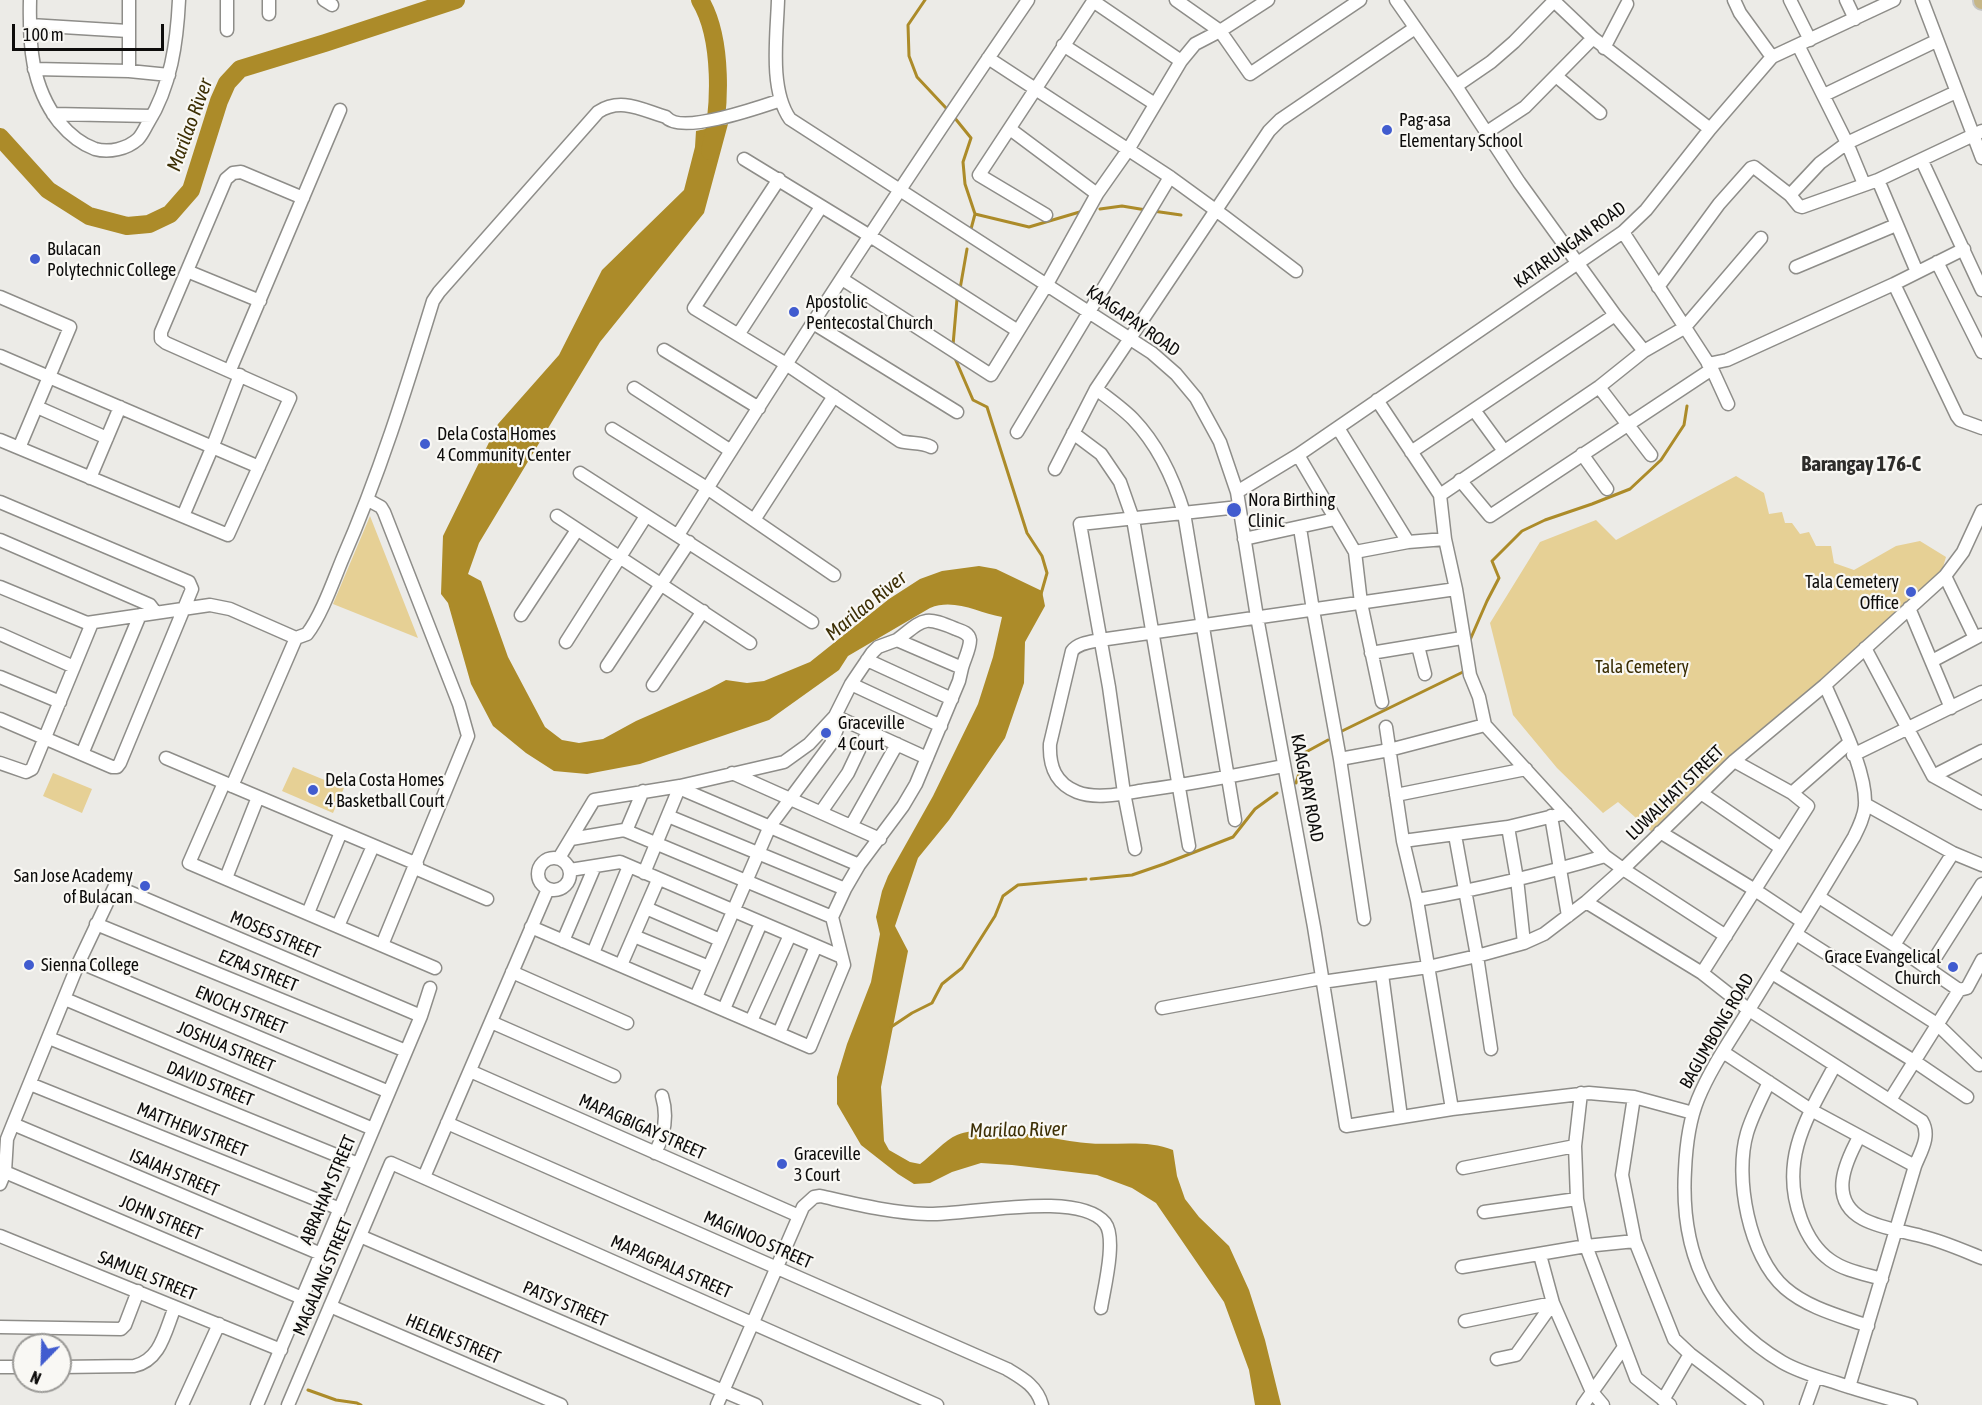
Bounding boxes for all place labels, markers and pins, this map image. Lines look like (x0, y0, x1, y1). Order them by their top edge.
place label: Pag-asa Elementary School (1399, 109, 1523, 152)
marker: Pag-asa Elementary School (1380, 123, 1394, 137)
place label: Bulacan Polytechnic College (47, 238, 176, 280)
marker: Bulacan Polytechnic College (28, 252, 42, 266)
place label: Apostolic Pentecostal Church (806, 291, 933, 334)
marker: Apostolic Pentecostal Church (787, 305, 801, 319)
place label: Dela Costa Homes 4 Community Center (437, 423, 571, 466)
marker: Dela Costa Homes 4 Community Center (418, 437, 432, 451)
place label: Nora Birthing Clinic (1248, 489, 1335, 532)
marker: Nora Birthing Clinic (1225, 501, 1243, 519)
place label: Tala Cemetery Office (1805, 571, 1899, 614)
marker: Tala Cemetery Office (1904, 585, 1918, 599)
place label: Graceville 4 Court (838, 712, 905, 754)
marker: Graceville 4 Court (819, 726, 833, 740)
place label: Dela Costa Homes 4 Basketball Court (325, 769, 445, 812)
marker: Dela Costa Homes 4 Basketball Court (306, 783, 320, 797)
place label: San Jose Academy of Bulacan (14, 865, 133, 908)
marker: San Jose Academy of Bulacan (138, 879, 152, 893)
place label: Grace Evangelical Church (1825, 946, 1941, 988)
place label: Sienna College (41, 954, 139, 976)
marker: Sienna College (22, 958, 36, 972)
marker: Grace Evangelical Church (1946, 960, 1960, 974)
place label: Graceville 3 Court (794, 1143, 861, 1186)
marker: Graceville 3 Court (775, 1157, 789, 1171)

